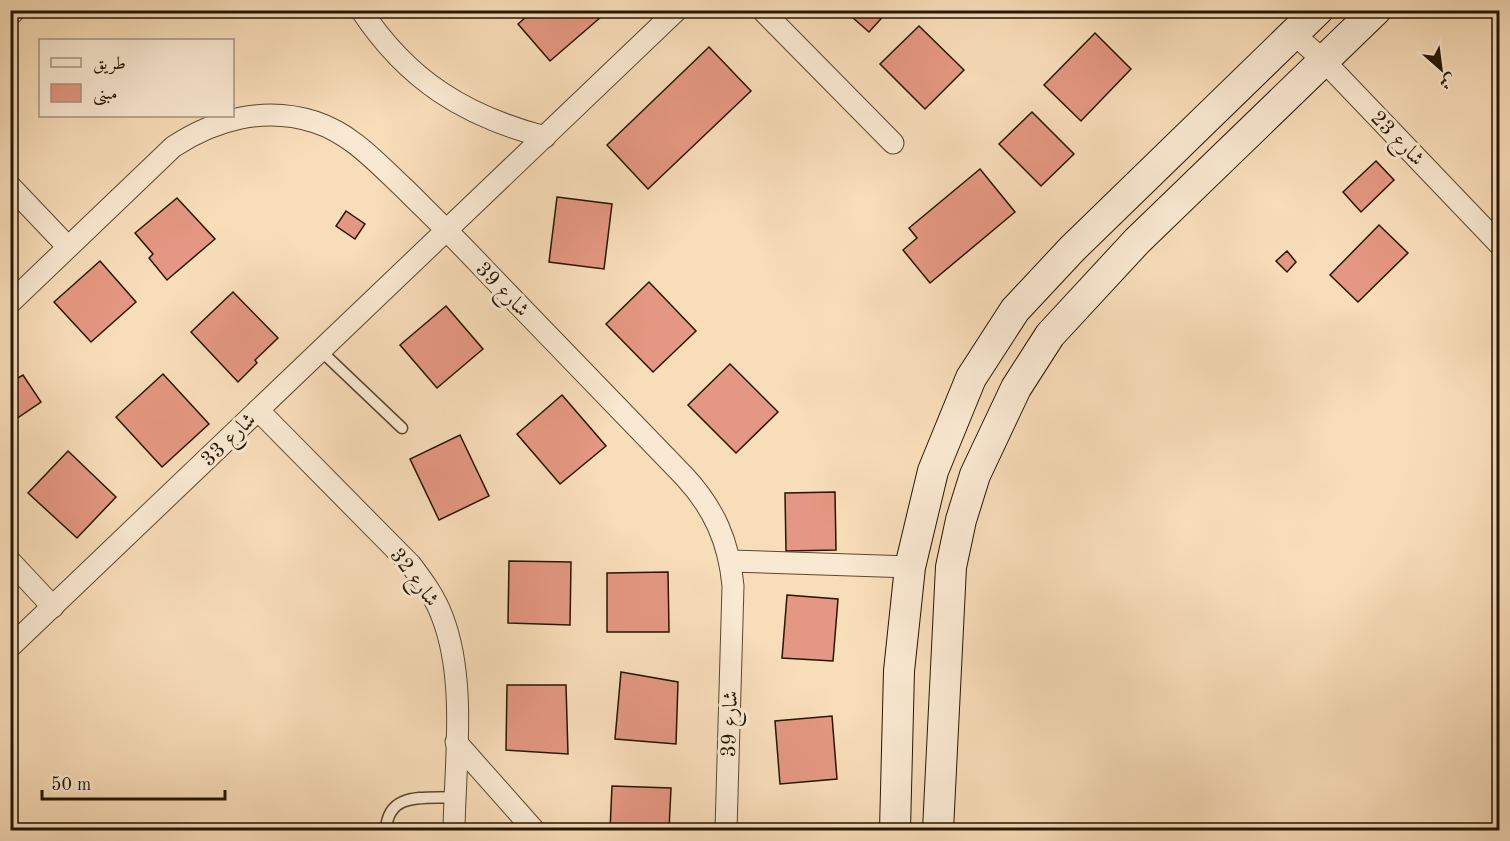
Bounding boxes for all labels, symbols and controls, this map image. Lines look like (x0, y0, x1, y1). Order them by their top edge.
legend (39, 39, 234, 117)
north arrow (1411, 39, 1471, 99)
text: طريق (93, 55, 126, 75)
text: ش (1436, 70, 1458, 91)
text: مبنى (93, 85, 118, 106)
street label: شارع 23 (1362, 108, 1428, 175)
street label: شارع 39 (467, 259, 533, 326)
street label: شارع 33 (198, 409, 265, 475)
street label: شارع 32 (381, 545, 442, 614)
street label: شارع 39 (719, 690, 748, 758)
scale bar (42, 763, 225, 801)
text: 50 m (51, 776, 91, 794)

